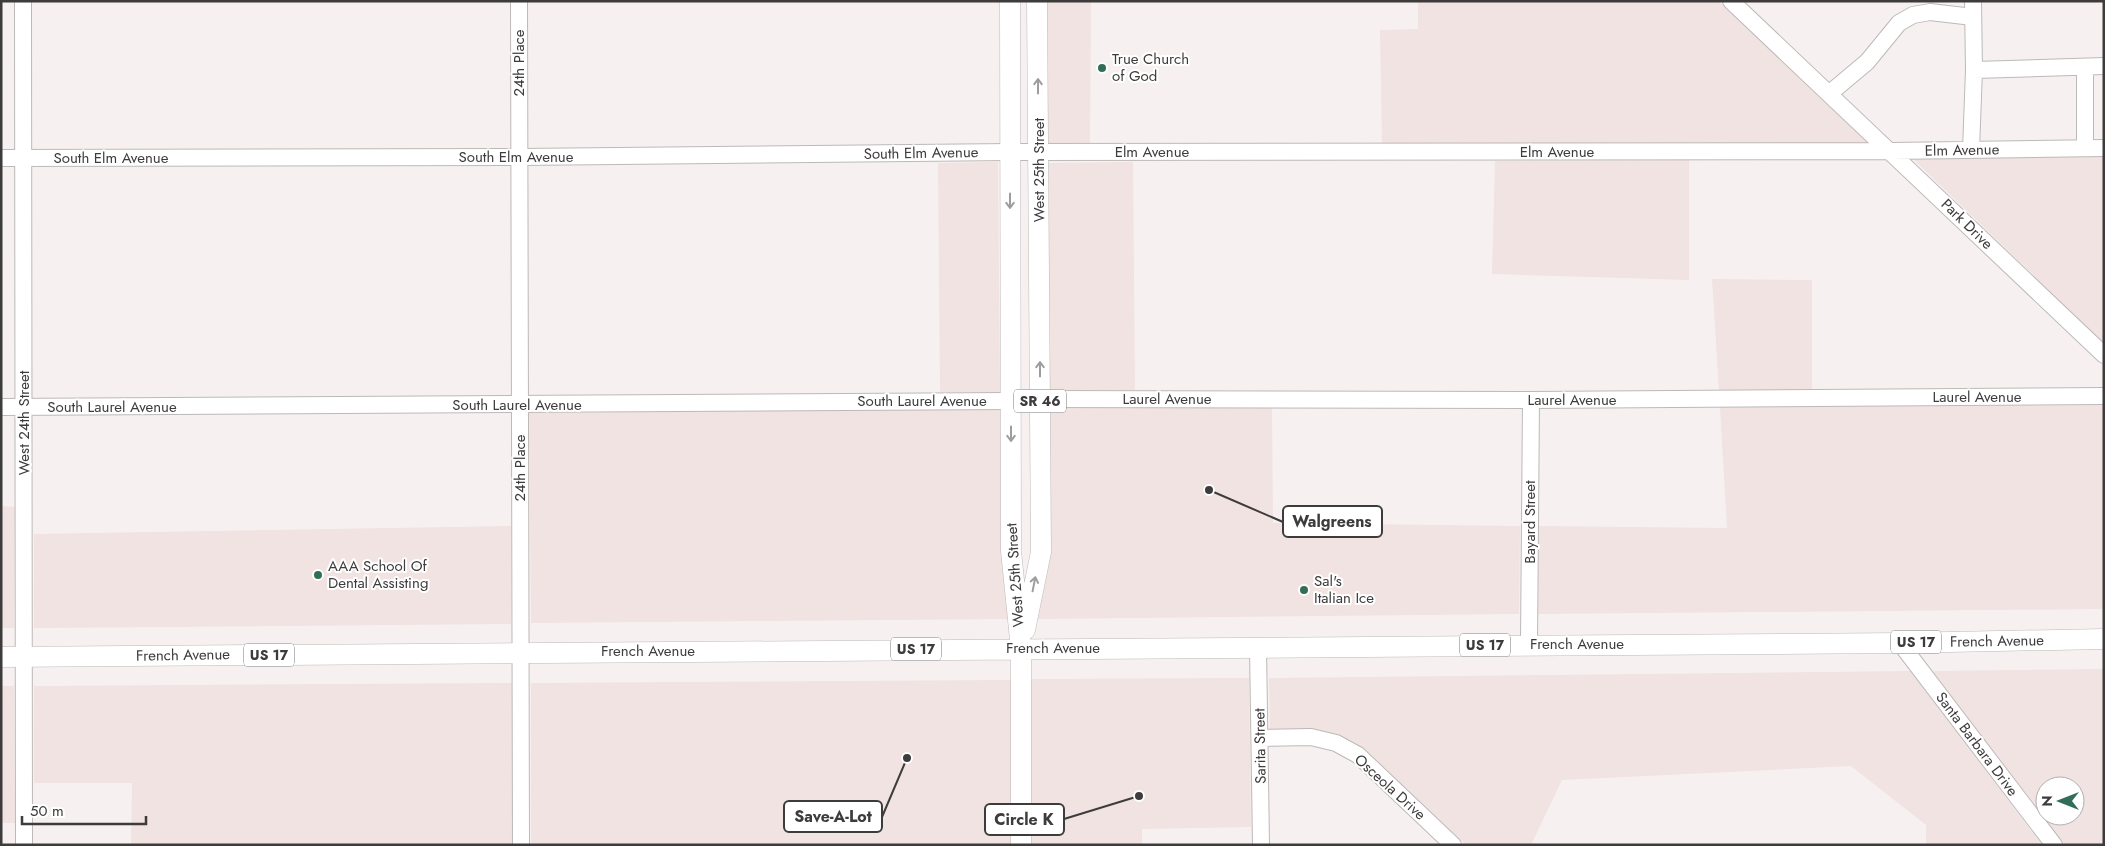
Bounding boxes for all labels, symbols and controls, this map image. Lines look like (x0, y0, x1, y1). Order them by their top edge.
street label: 24th Place (508, 29, 530, 97)
place label: True Church of God (1112, 48, 1189, 87)
marker: True Church of God (1096, 62, 1108, 74)
one-way arrow (1033, 78, 1043, 94)
street label: West 25th Street (1028, 117, 1050, 222)
street label: Elm Avenue (1924, 138, 2000, 162)
street label: South Elm Avenue (863, 141, 979, 165)
street label: Elm Avenue (1115, 141, 1190, 163)
street label: Elm Avenue (1520, 141, 1595, 163)
street label: South Elm Avenue (459, 146, 574, 168)
street label: South Elm Avenue (54, 147, 169, 169)
one-way arrow (1005, 192, 1015, 209)
street label: Park Drive (1936, 194, 1998, 255)
one-way arrow (1035, 362, 1045, 378)
street label: West 24th Street (13, 370, 35, 475)
street label: Laurel Avenue (1932, 386, 2022, 408)
street label: Laurel Avenue (1122, 388, 1212, 410)
street label: Laurel Avenue (1527, 389, 1617, 411)
street label: South Laurel Avenue (857, 390, 987, 412)
road number: SR 46 (1014, 390, 1066, 412)
street label: South Laurel Avenue (452, 394, 582, 416)
street label: South Laurel Avenue (47, 396, 177, 418)
one-way arrow (1006, 425, 1016, 441)
street label: 24th Place (509, 434, 531, 502)
street label: Bayard Street (1519, 480, 1541, 564)
callout: Walgreens (1283, 506, 1382, 537)
text: Walgreens (1292, 510, 1372, 533)
street label: West 25th Street (1000, 522, 1030, 628)
place label: AAA School Of Dental Assisting (328, 555, 428, 594)
marker: AAA School Of Dental Assisting (312, 569, 324, 581)
place label: Sal's Italian Ice (1314, 570, 1374, 609)
one-way arrow (1030, 576, 1039, 592)
marker: Sal's Italian Ice (1298, 584, 1310, 596)
street label: French Avenue (1950, 629, 2044, 653)
road number: US 17 (1891, 630, 1941, 654)
street label: French Avenue (1530, 633, 1624, 655)
road number: US 17 (1460, 634, 1510, 656)
street label: French Avenue (1006, 637, 1100, 659)
road number: US 17 (891, 638, 941, 661)
street label: French Avenue (601, 640, 695, 662)
street label: French Avenue (136, 643, 230, 667)
road number: US 17 (244, 644, 294, 666)
street label: Santa Barbara Drive (1931, 687, 2024, 801)
street label: Sarita Street (1248, 708, 1272, 784)
street label: Osceola Drive (1349, 749, 1431, 825)
north arrow (2035, 776, 2085, 826)
scale bar (22, 794, 146, 826)
text: N (2037, 795, 2057, 807)
text: 50 m (30, 800, 64, 822)
callout: Save-A-Lot (784, 801, 882, 832)
callout: Circle K (985, 804, 1064, 835)
text: Save-A-Lot (794, 805, 873, 828)
text: Circle K (994, 808, 1054, 831)

